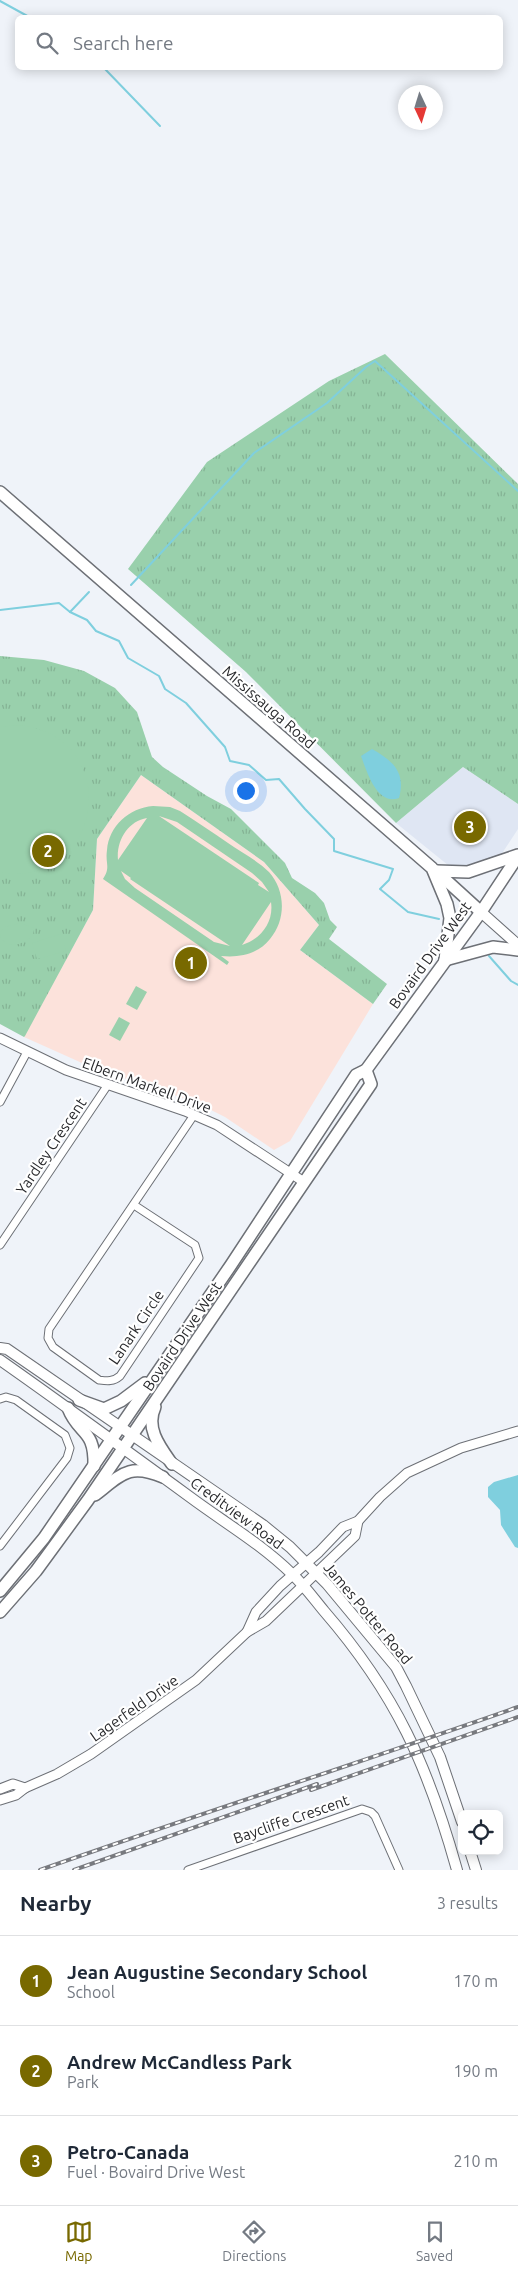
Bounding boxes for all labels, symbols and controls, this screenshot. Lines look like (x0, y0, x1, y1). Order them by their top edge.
search box (15, 15, 503, 70)
icon: search (33, 29, 61, 57)
text: Search here (73, 32, 173, 54)
north arrow (398, 85, 443, 130)
street label: Mississauga Road (219, 662, 319, 752)
your location (233, 778, 259, 804)
pin: 3 (454, 808, 486, 846)
pin: 2 (32, 832, 64, 870)
street label: Bovaird Drive West (385, 898, 475, 1012)
pin: 1 (175, 944, 207, 982)
street label: Elbern Markell Drive (80, 1054, 214, 1116)
street label: Yardley Crescent (12, 1095, 90, 1197)
street label: Bovaird Drive West (139, 1278, 225, 1394)
street label: Lanark Circle (105, 1287, 167, 1367)
street label: Creditview Road (187, 1474, 287, 1552)
street label: James Potter Road (320, 1559, 416, 1667)
street label: Lagerfeld Drive (87, 1671, 181, 1745)
street label: Baycliffe Crescent (231, 1791, 351, 1847)
map controls (458, 1810, 503, 1855)
button: locate (458, 1810, 503, 1855)
text: Nearby (20, 1891, 91, 1915)
text: 3 results (437, 1894, 498, 1912)
text: Jean Augustine Secondary School (67, 1961, 367, 1983)
text: 1 (31, 1972, 41, 1990)
text: 170 m (453, 1972, 498, 1990)
text: School (67, 1983, 115, 2001)
text: Andrew McCandless Park (67, 2051, 292, 2073)
text: 2 (31, 2062, 41, 2080)
text: 190 m (453, 2062, 498, 2080)
text: Park (67, 2073, 99, 2091)
text: Petro-Canada (67, 2141, 189, 2163)
text: 3 (31, 2152, 41, 2170)
text: 210 m (453, 2152, 498, 2170)
text: Fuel · Bovaird Drive West (67, 2163, 245, 2181)
tab: Map (65, 2218, 93, 2264)
tab: Directions (222, 2218, 286, 2264)
tab: Saved (416, 2218, 453, 2264)

